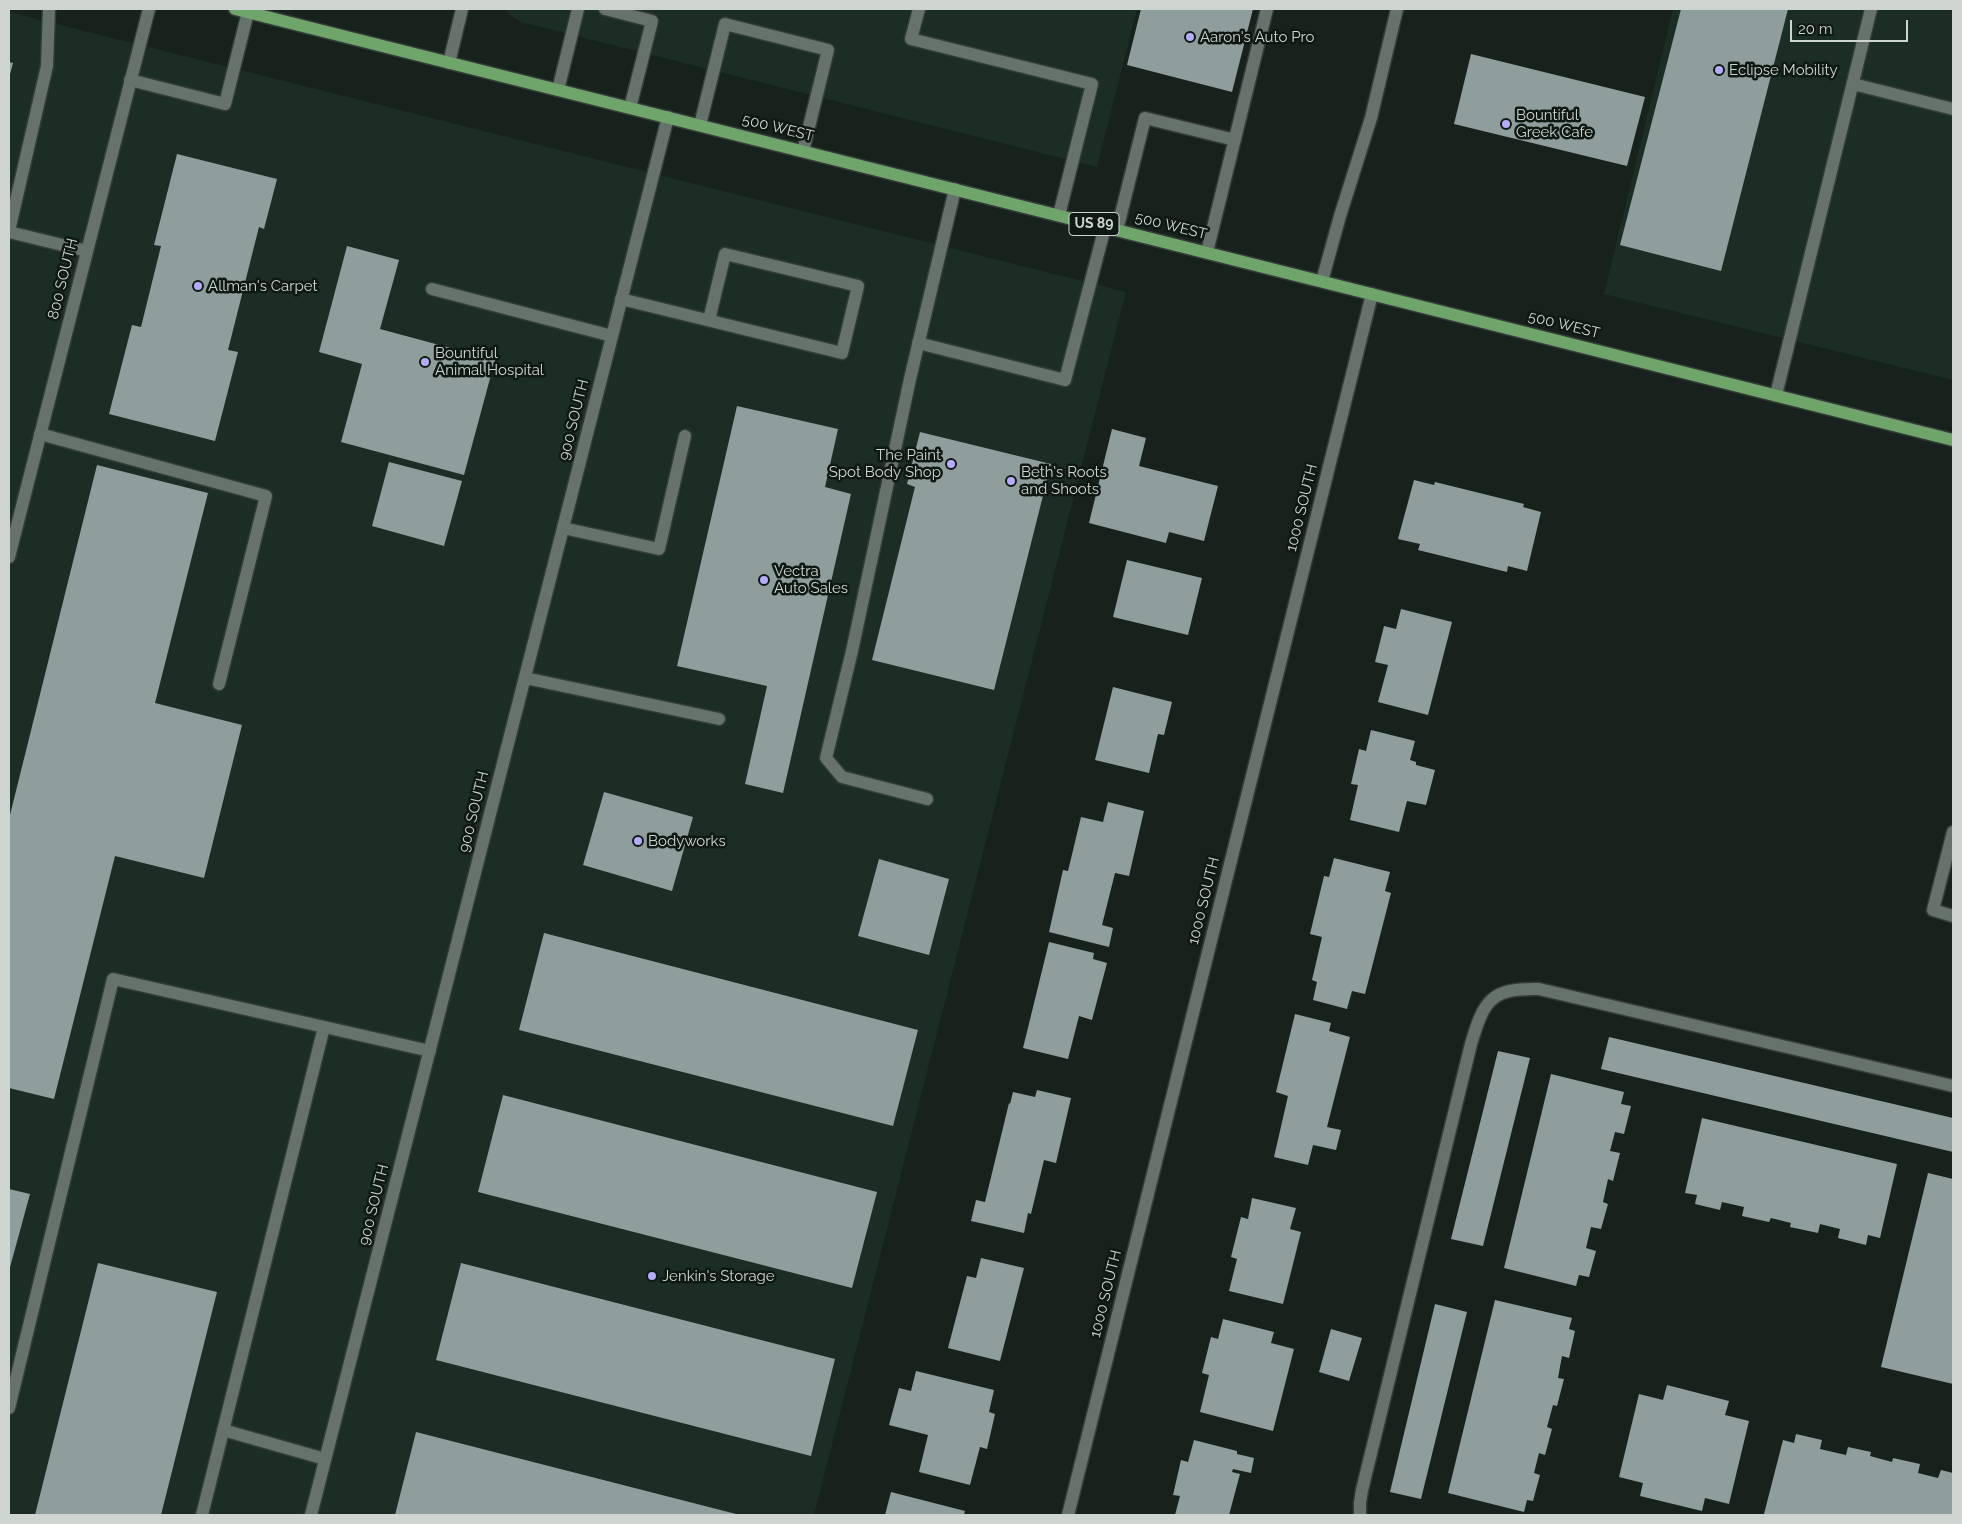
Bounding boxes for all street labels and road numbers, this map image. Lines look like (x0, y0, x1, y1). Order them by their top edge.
street label: 500 WEST (740, 110, 816, 146)
street label: 500 WEST (1133, 208, 1209, 244)
road number: US 89 (1069, 212, 1119, 235)
street label: 800 SOUTH (44, 237, 82, 321)
street label: 500 WEST (1526, 307, 1602, 343)
street label: 900 SOUTH (555, 378, 593, 462)
street label: 1000 SOUTH (1282, 462, 1322, 554)
street label: 900 SOUTH (455, 770, 493, 854)
street label: 1000 SOUTH (1184, 855, 1224, 947)
street label: 900 SOUTH (355, 1163, 393, 1247)
street label: 1000 SOUTH (1086, 1248, 1126, 1340)

